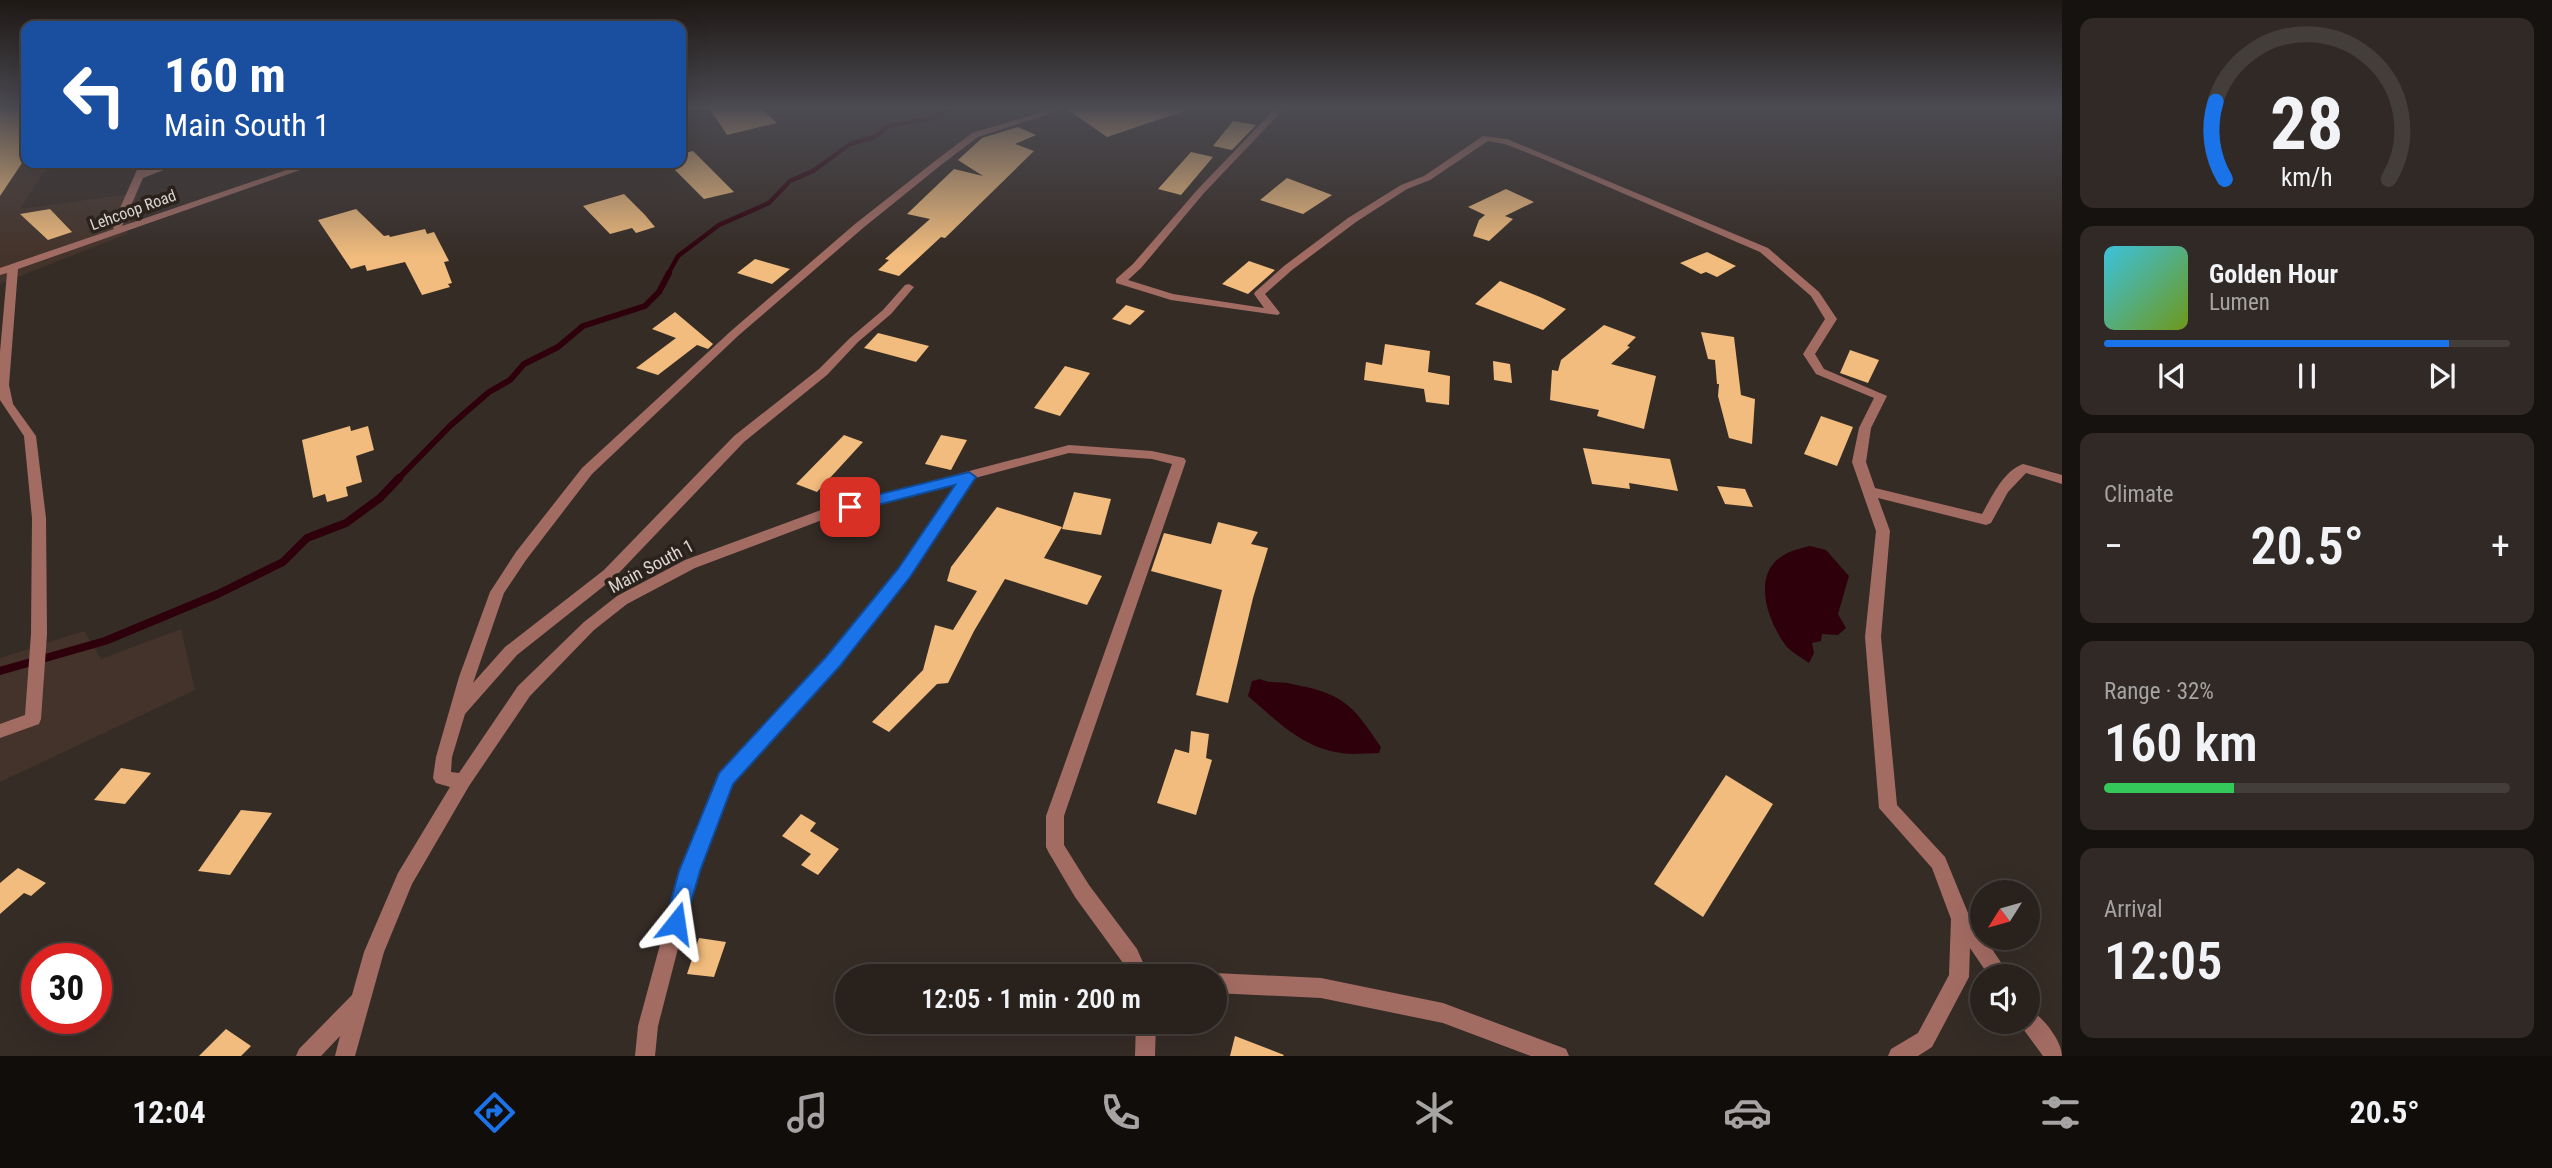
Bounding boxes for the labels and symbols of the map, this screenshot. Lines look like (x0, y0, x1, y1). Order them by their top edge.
street label: Lehcoop Road (87, 186, 179, 234)
pin (820, 477, 880, 537)
street label: Main South 1 (605, 535, 697, 597)
north arrow (1970, 880, 2040, 950)
position arrow (639, 886, 713, 960)
speed limit sign: 30 (21, 943, 112, 1034)

